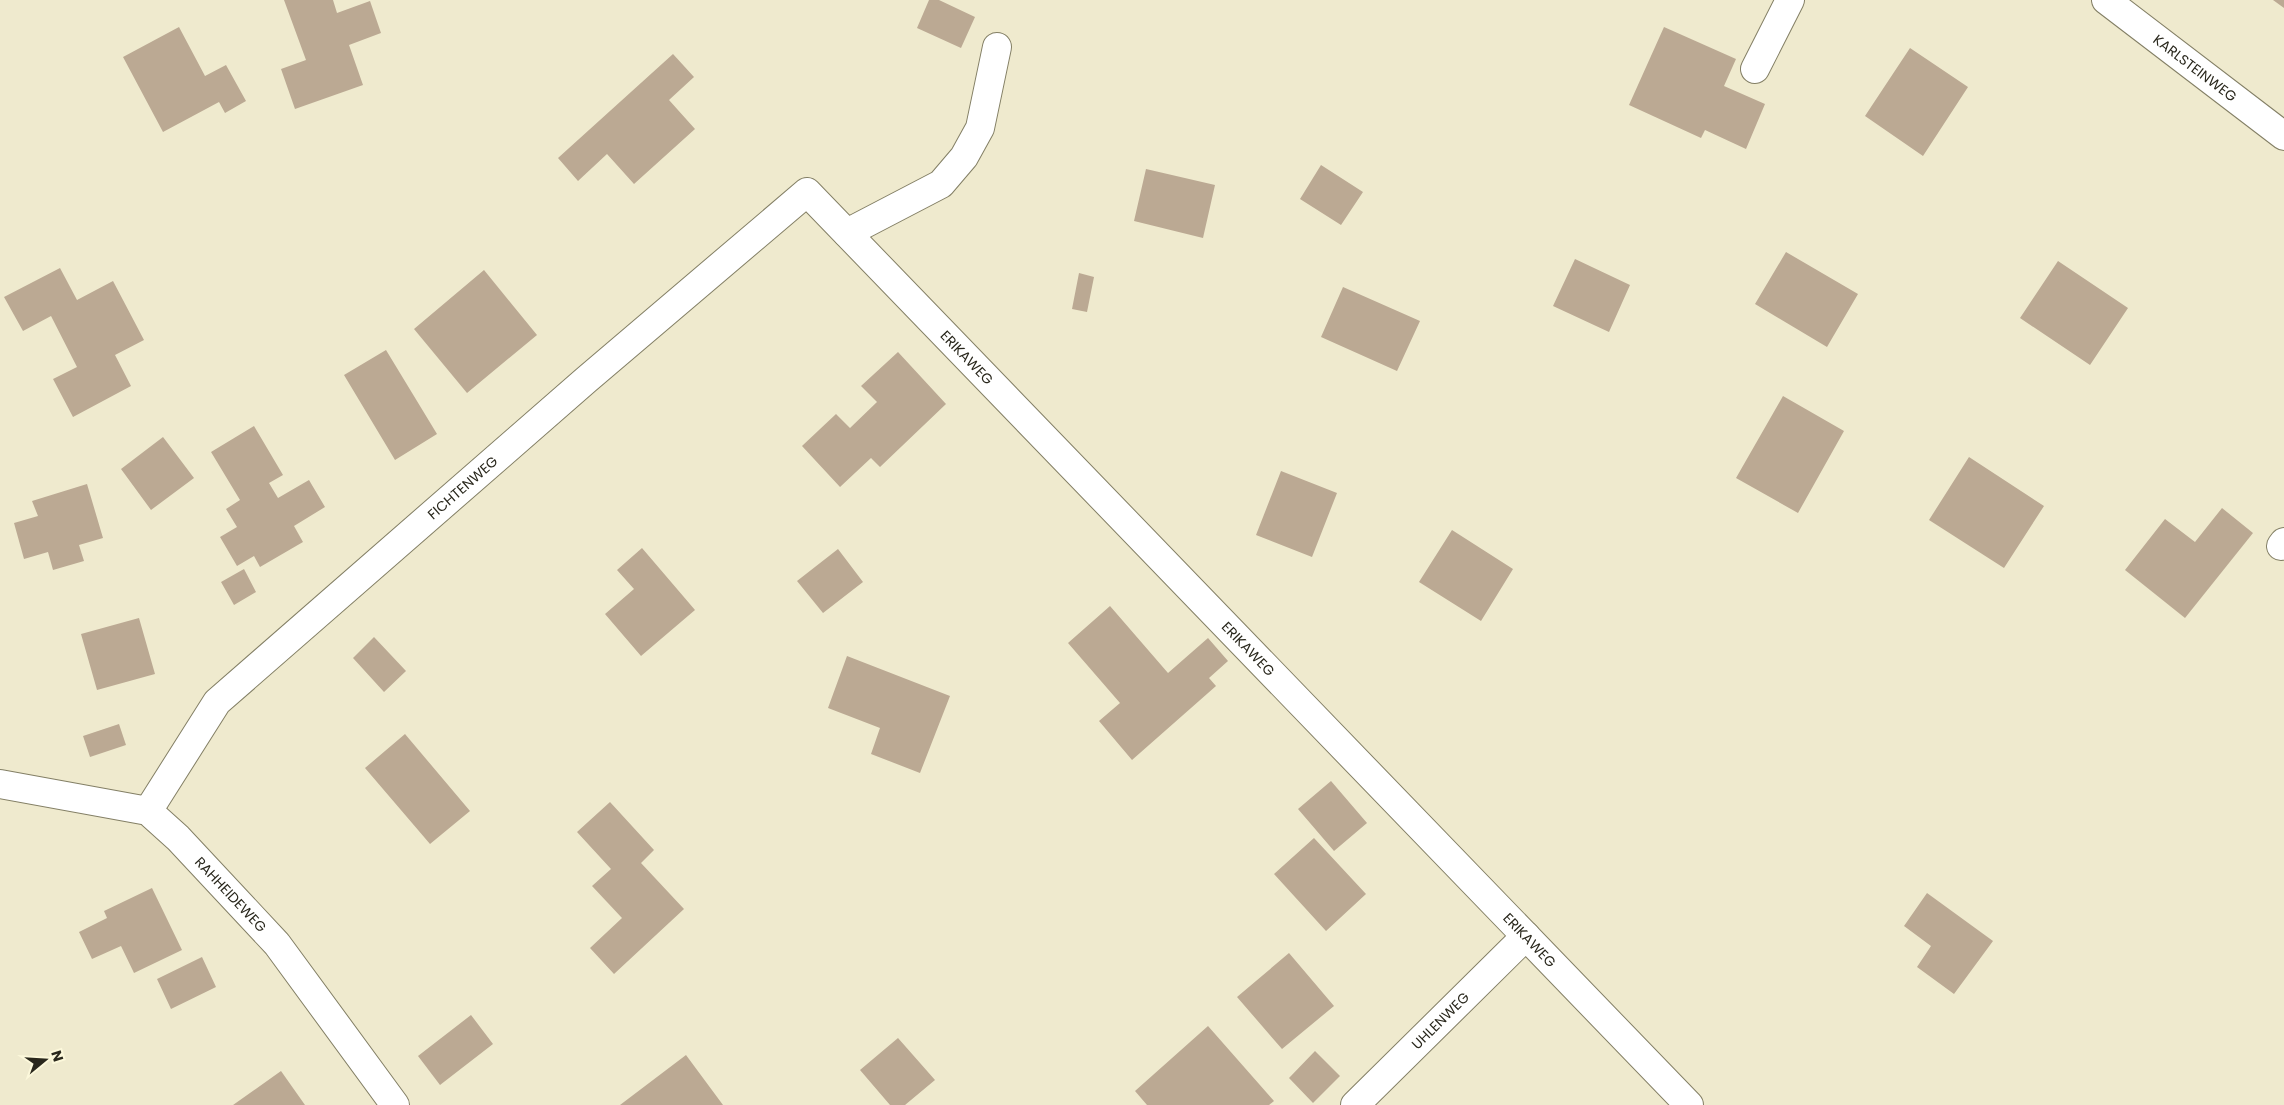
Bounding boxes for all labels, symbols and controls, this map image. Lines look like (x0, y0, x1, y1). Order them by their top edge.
street label: KARLSTEINWEG (2149, 30, 2241, 106)
street label: ERIKAWEG (936, 326, 998, 389)
street label: FICHTENWEG (423, 451, 502, 524)
street label: ERIKAWEG (1217, 617, 1279, 681)
street label: RAHHEIDEWEG (190, 852, 271, 937)
street label: ERIKAWEG (1499, 908, 1561, 972)
street label: UHLENWEG (1407, 987, 1474, 1054)
north arrow (20, 1035, 70, 1085)
text: N (46, 1048, 69, 1064)

